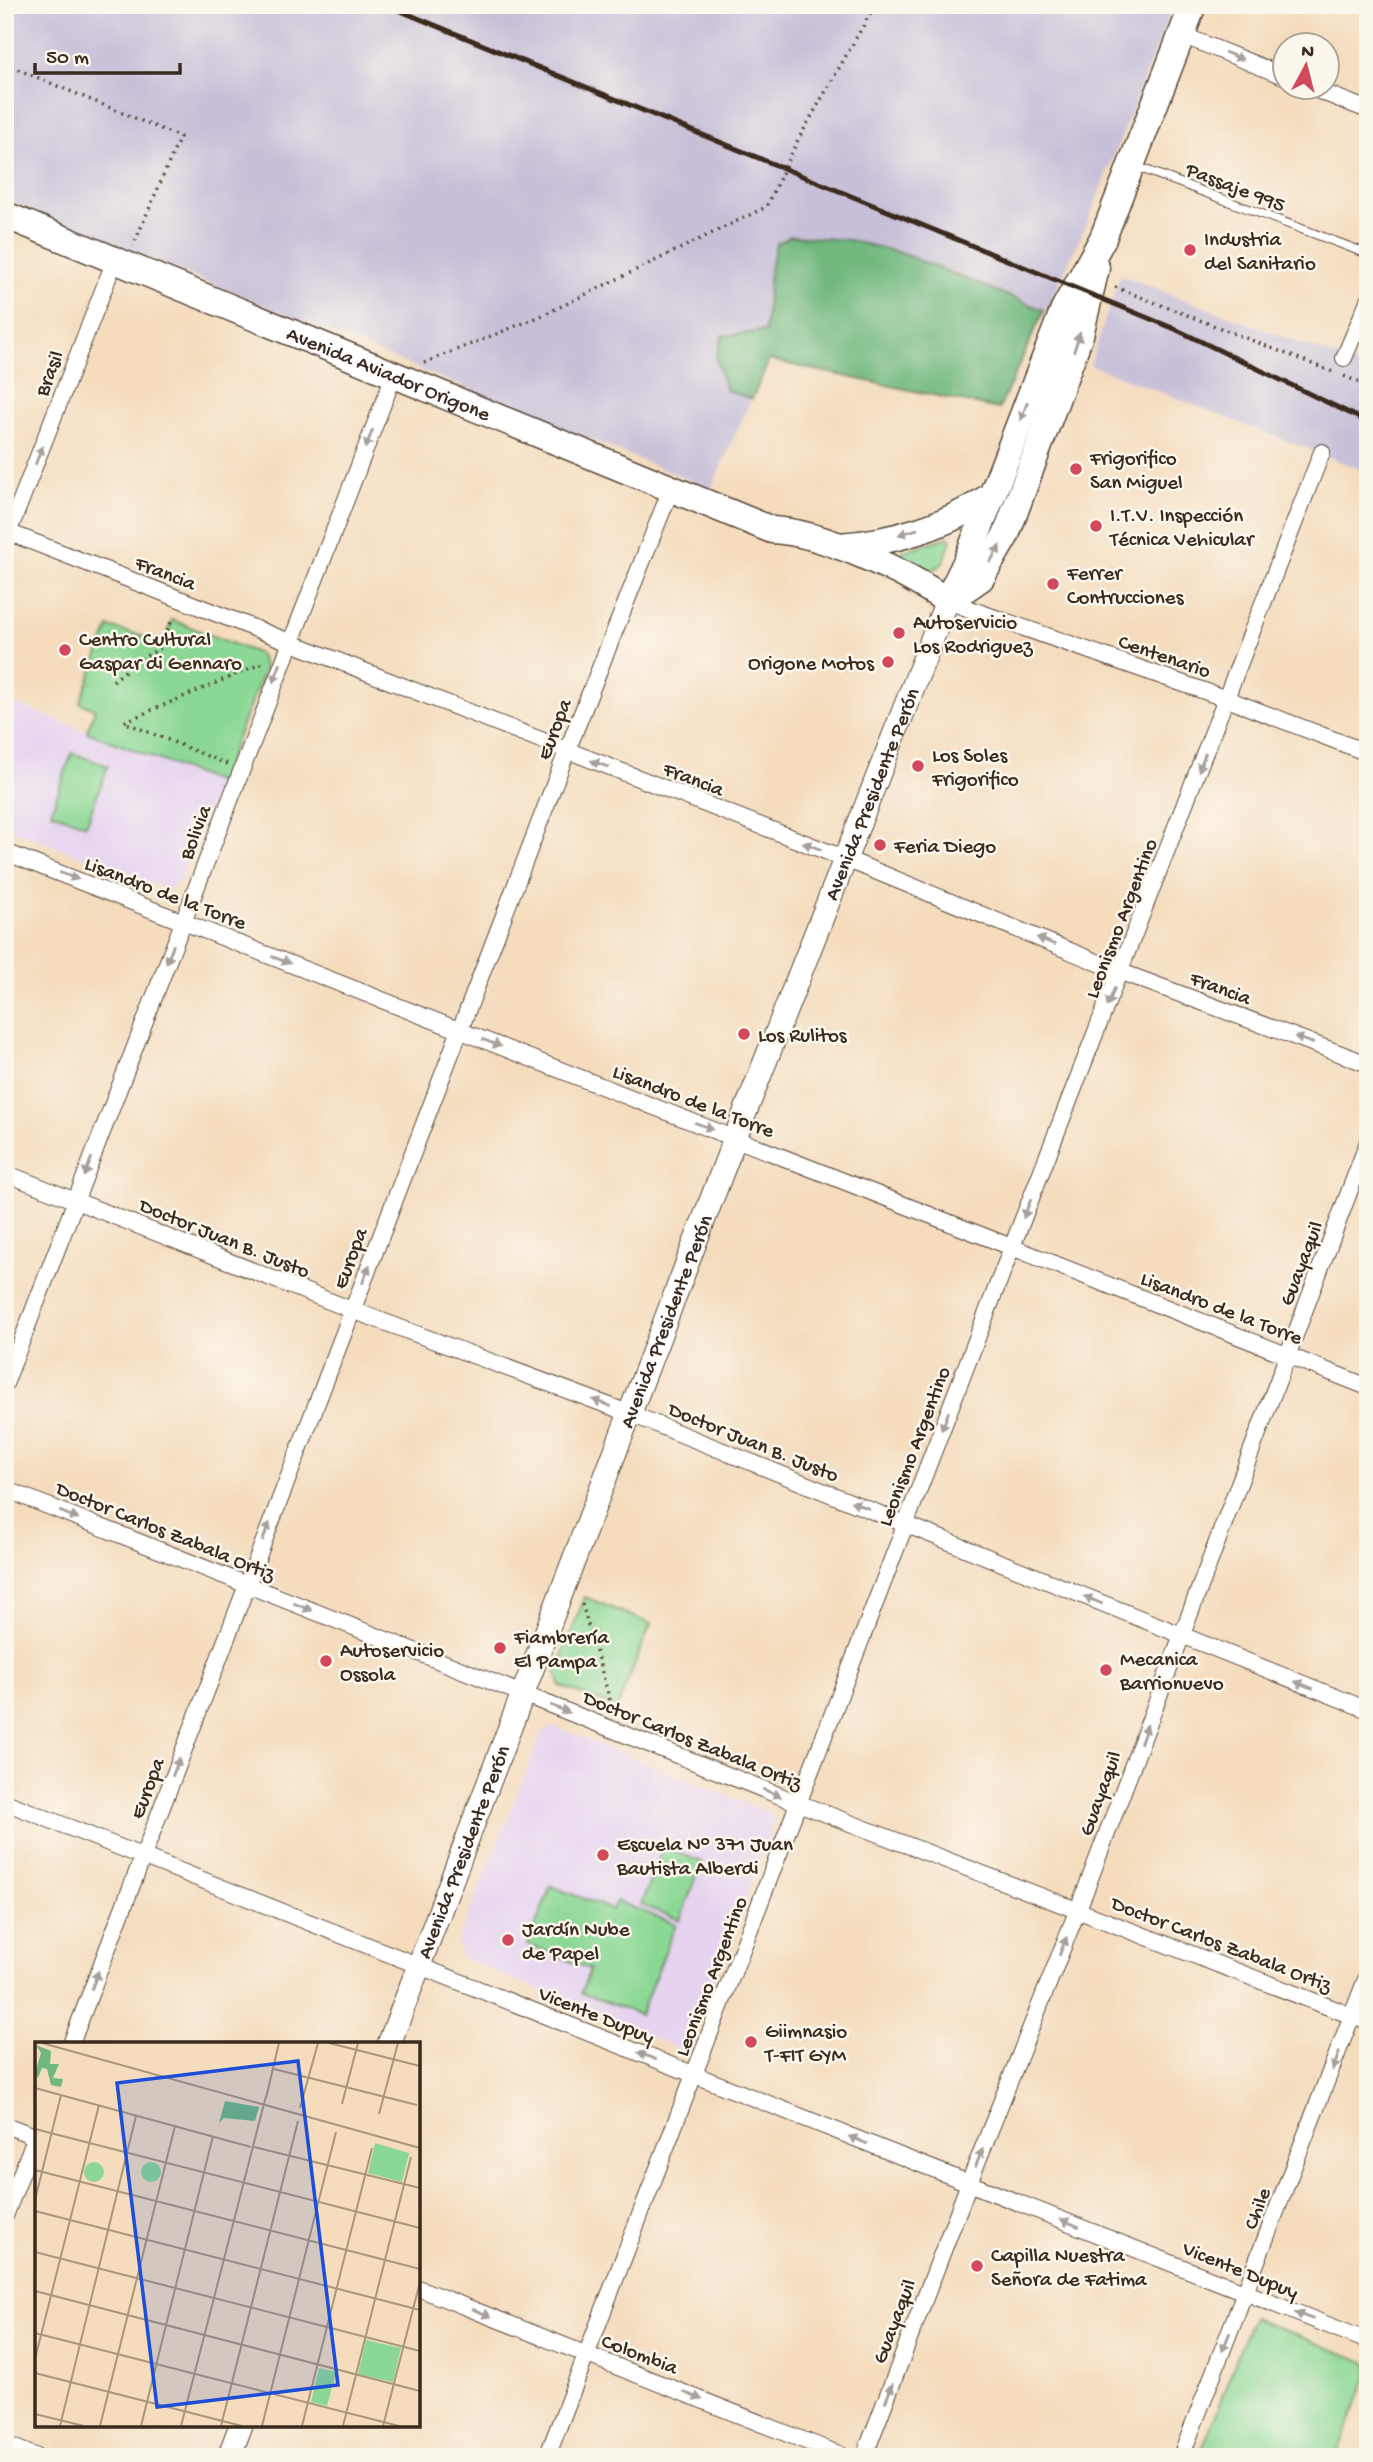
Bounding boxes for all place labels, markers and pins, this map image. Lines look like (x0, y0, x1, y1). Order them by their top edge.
place label: Industria del Sanitario (1204, 229, 1316, 278)
marker: Industria del Sanitario (1182, 242, 1198, 258)
place label: Frigorifico San Miguel (1089, 448, 1183, 497)
marker: Frigorifico San Miguel (1068, 461, 1084, 477)
place label: I.T.V. Inspección Técnica Vehicular (1109, 505, 1255, 554)
marker: I.T.V. Inspección Técnica Vehicular (1088, 518, 1104, 534)
place label: Ferrer Contrucciones (1066, 563, 1185, 612)
marker: Ferrer Contrucciones (1045, 576, 1061, 592)
place label: Autoservicio Los Rodriguez (913, 612, 1033, 661)
marker: Autoservicio Los Rodriguez (891, 625, 907, 641)
place label: Centro Cultural Gaspar di Gennaro (79, 629, 242, 678)
marker: Centro Cultural Gaspar di Gennaro (57, 642, 73, 658)
place label: Origone Motos (748, 653, 875, 678)
marker: Origone Motos (880, 654, 896, 670)
place label: Los Soles Frigorifico (931, 745, 1019, 794)
marker: Los Soles Frigorifico (910, 758, 926, 774)
place label: Feria Diego (893, 836, 996, 861)
marker: Feria Diego (872, 837, 888, 853)
place label: Los Rulitos (758, 1025, 848, 1050)
marker: Los Rulitos (736, 1026, 752, 1042)
place label: Fiambrería El Pampa (513, 1627, 610, 1676)
place label: Autoservicio Ossola (340, 1640, 444, 1689)
marker: Fiambrería El Pampa (492, 1640, 508, 1656)
place label: Mecanica Barrionuevo (1119, 1649, 1224, 1698)
marker: Autoservicio Ossola (318, 1653, 334, 1669)
marker: Mecanica Barrionuevo (1098, 1662, 1114, 1678)
place label: Escuela N° 371 Juan Bautista Alberdi (616, 1834, 793, 1883)
marker: Escuela N° 371 Juan Bautista Alberdi (595, 1847, 611, 1863)
place label: Jardín Nube de Papel (522, 1919, 631, 1968)
marker: Jardín Nube de Papel (500, 1932, 516, 1948)
place label: Giimnasio T-FIT GYM (764, 2021, 847, 2070)
marker: Giimnasio T-FIT GYM (743, 2034, 759, 2050)
place label: Capilla Nuestra Señora de Fatima (991, 2245, 1148, 2294)
marker: Capilla Nuestra Señora de Fatima (969, 2258, 985, 2274)

